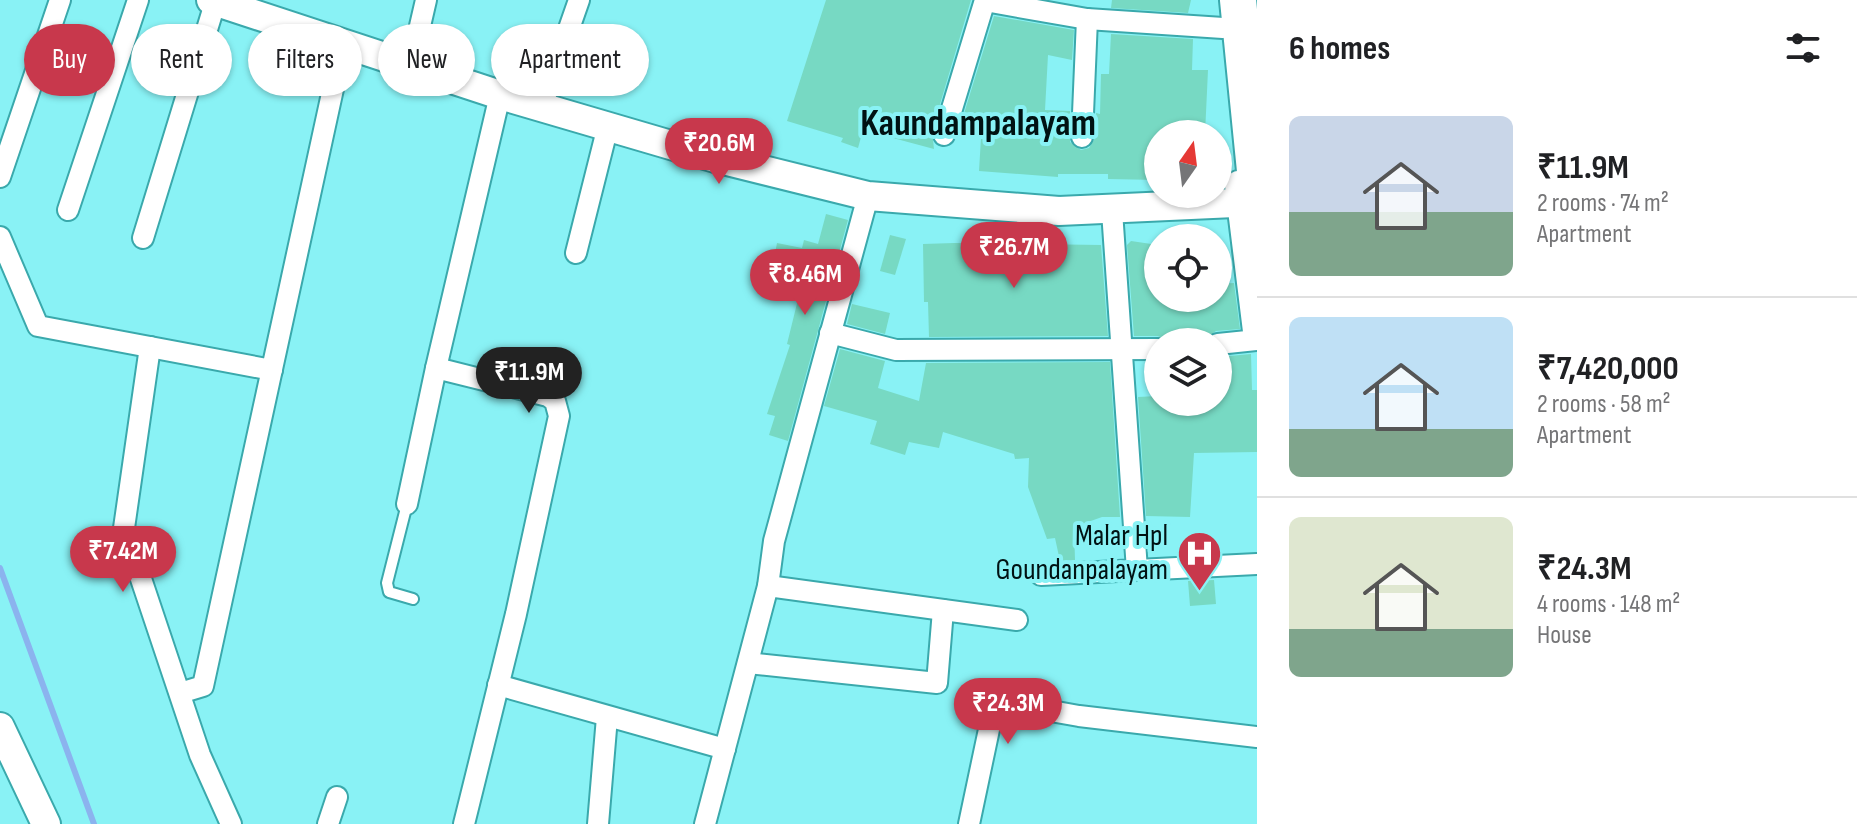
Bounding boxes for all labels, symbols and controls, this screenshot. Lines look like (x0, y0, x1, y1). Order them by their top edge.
chip: Buy (24, 24, 115, 96)
chip: Rent (131, 24, 232, 96)
chip: Filters (248, 24, 362, 96)
chip: New (378, 24, 475, 96)
chip: Apartment (491, 24, 649, 96)
icon: filters (1781, 26, 1825, 70)
text: 6 homes (1289, 28, 1390, 69)
district label: Kaundampalayam (860, 101, 1096, 146)
pin: ₹20.6M (654, 118, 784, 186)
north arrow (1144, 120, 1232, 208)
map controls (1144, 120, 1232, 416)
text: ₹20.6M (683, 128, 755, 159)
text: ₹11.9M (1537, 147, 1629, 188)
icon: home (1353, 148, 1449, 244)
text: 2 rooms · 74 m² (1537, 188, 1669, 219)
text: Apartment (1537, 219, 1631, 250)
pin: ₹26.7M (949, 222, 1079, 290)
button: locate (1144, 224, 1232, 312)
text: ₹26.7M (979, 232, 1049, 263)
pin: ₹8.46M (740, 249, 870, 317)
text: ₹8.46M (768, 259, 842, 290)
button: layers (1144, 328, 1232, 416)
pin: ₹11.9M (464, 347, 594, 415)
text: ₹7,420,000 (1537, 348, 1679, 389)
icon: home (1353, 349, 1449, 445)
text: ₹11.9M (494, 357, 564, 388)
text: 2 rooms · 58 m² (1537, 389, 1671, 420)
text: Apartment (1537, 420, 1631, 451)
place label: Malar Hpl Goundanpalayam (995, 518, 1168, 588)
pin: ₹7.42M (58, 526, 188, 594)
hospital icon: Malar Hpl Goundanpalayam (1175, 529, 1223, 592)
text: ₹7.42M (88, 536, 158, 567)
text: ₹24.3M (1537, 548, 1632, 589)
icon: home (1353, 549, 1449, 645)
text: 4 rooms · 148 m² (1537, 589, 1680, 620)
text: House (1537, 620, 1592, 651)
pin: ₹24.3M (943, 678, 1073, 746)
text: ₹24.3M (972, 688, 1044, 719)

